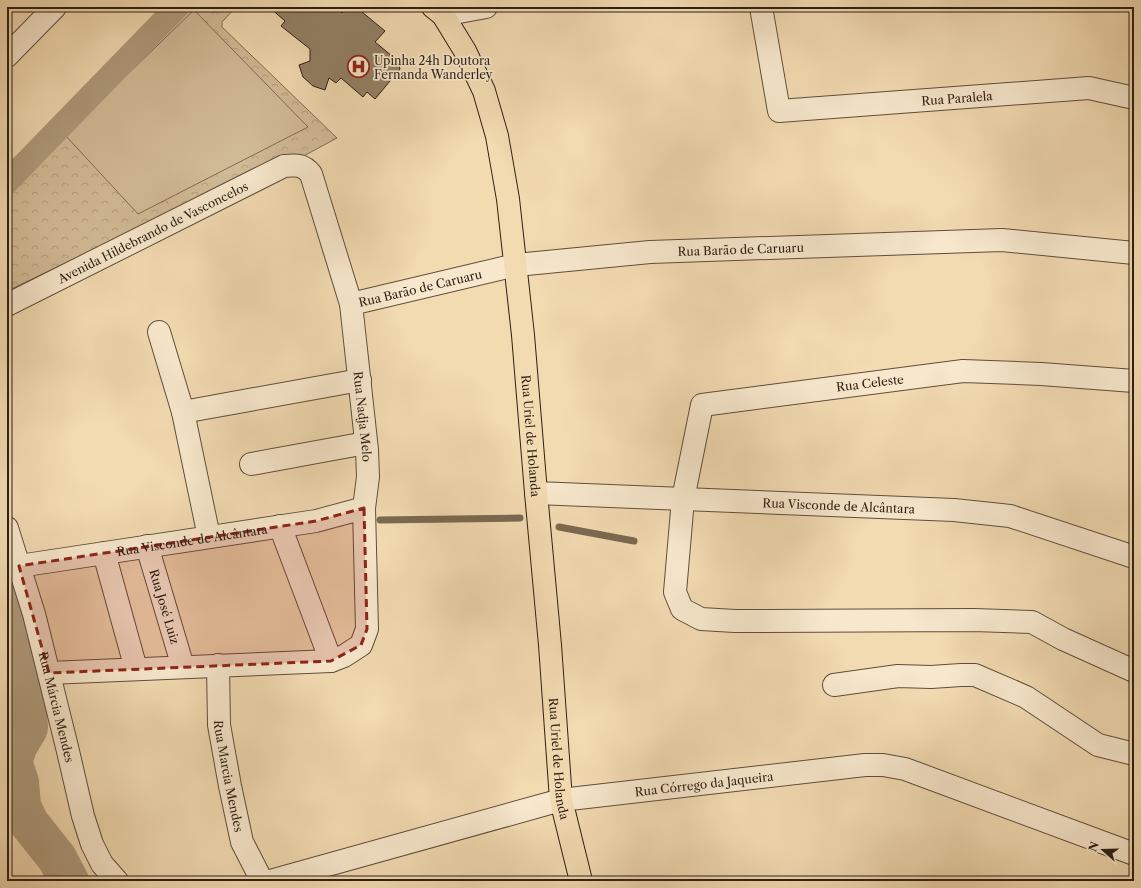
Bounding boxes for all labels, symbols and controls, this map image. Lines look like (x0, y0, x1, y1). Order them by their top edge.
place label: Upinha 24h Doutora Fernanda Wanderley (374, 53, 493, 82)
hospital icon: Upinha 24h Doutora Fernanda Wanderley (346, 54, 372, 80)
street label: Rua Paralela (921, 88, 994, 108)
street label: Avenida Hildebrando de Vasconcelos (54, 178, 250, 286)
street label: Rua Barão de Caruaru (677, 239, 805, 259)
street label: Rua Barão de Caruaru (357, 266, 484, 310)
street label: Rua Nadja Melo (351, 370, 375, 462)
street label: Rua Celeste (835, 371, 905, 395)
street label: Rua Uriel de Holanda (519, 374, 544, 498)
street label: Rua Visconde de Alcântara (762, 495, 916, 516)
street label: Rua Visconde de Alcântara (116, 521, 269, 559)
street label: Rua José Luiz (147, 567, 183, 646)
street label: Rua Márcia Mendes (36, 650, 78, 764)
street label: Rua Uriel de Holanda (546, 697, 573, 822)
street label: Rua Marcia Mendes (211, 720, 247, 833)
street label: Rua Córrego da Jaqueira (634, 768, 775, 799)
north arrow (1083, 830, 1123, 870)
text: N (1085, 839, 1102, 853)

